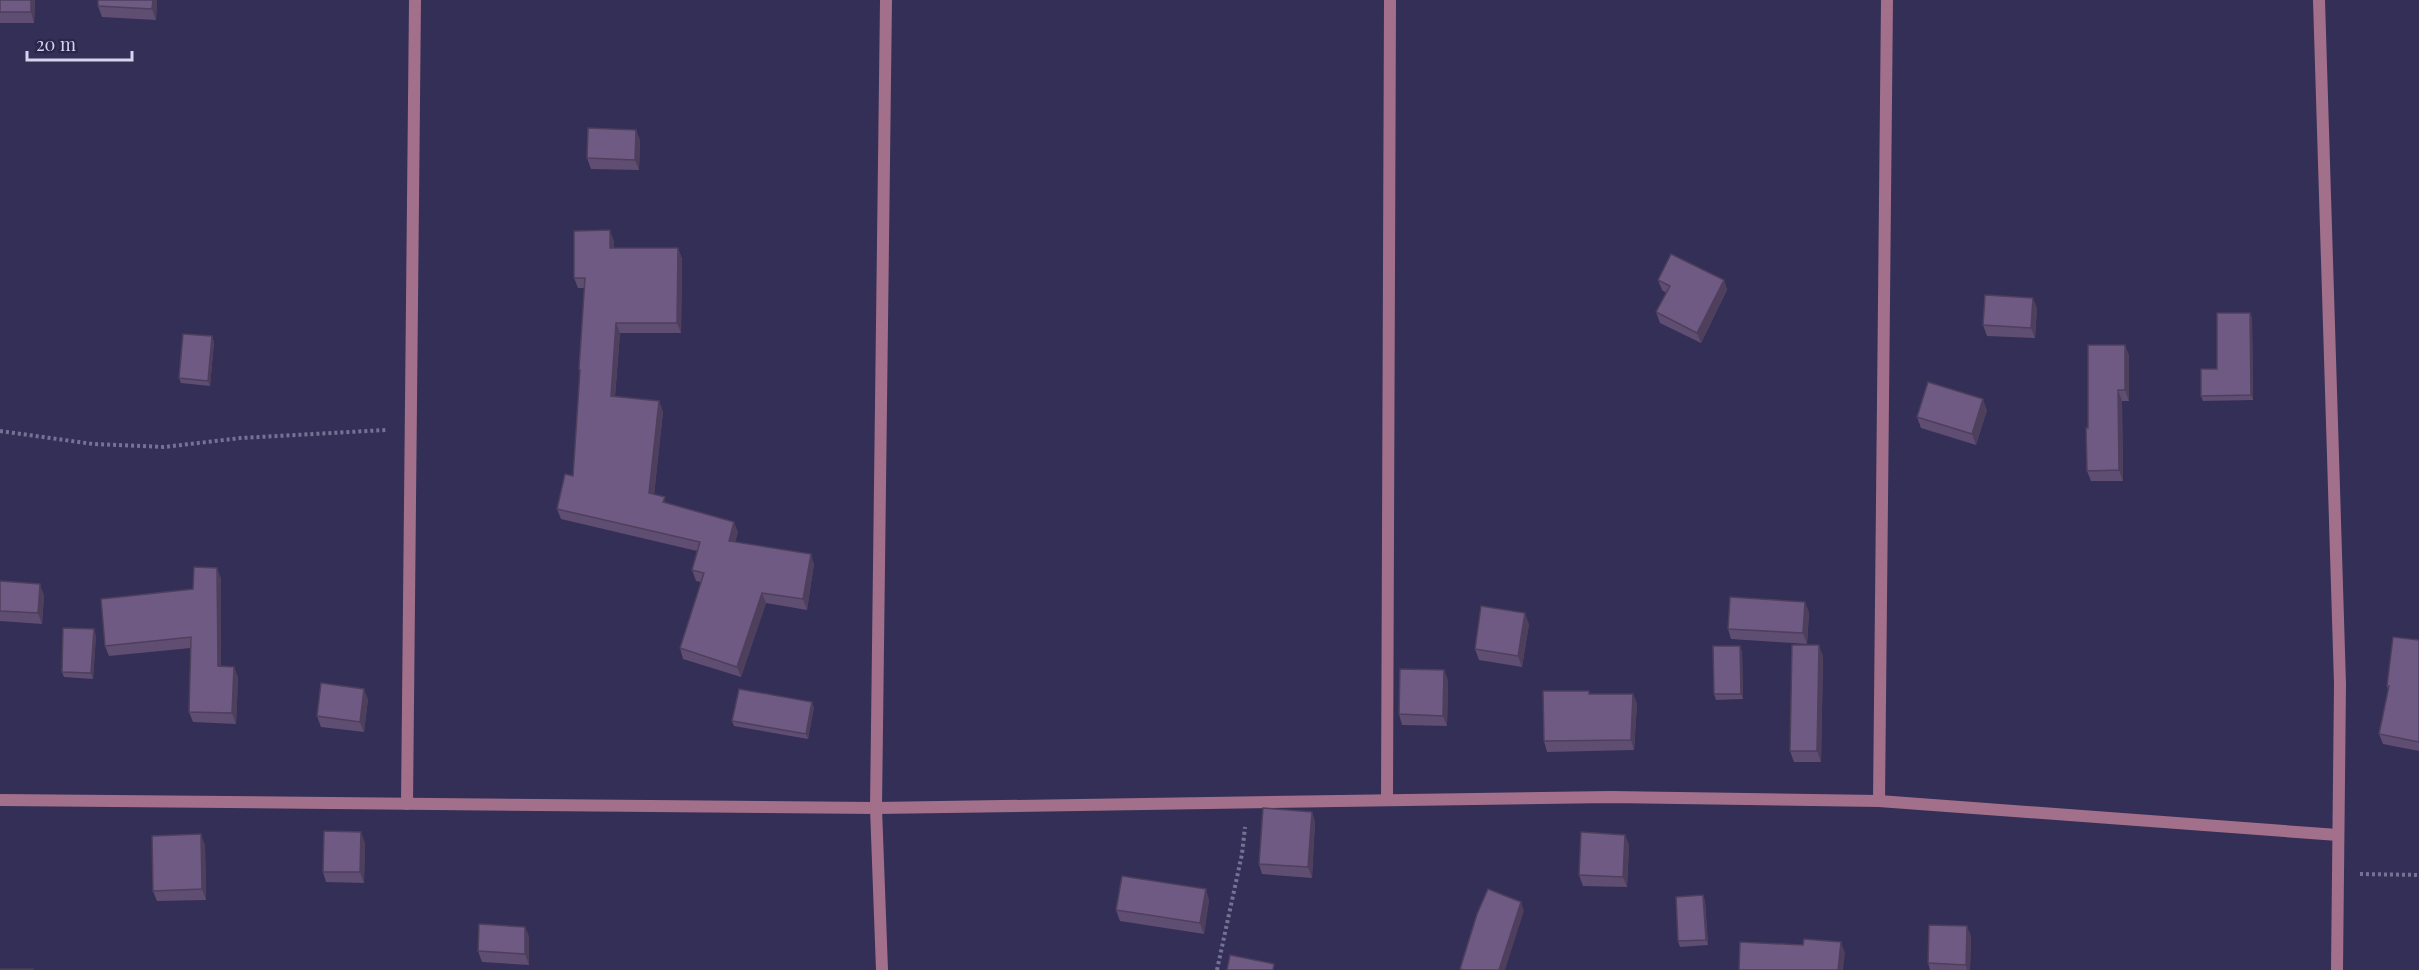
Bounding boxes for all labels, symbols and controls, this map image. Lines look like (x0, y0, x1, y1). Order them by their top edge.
scale bar (27, 24, 132, 62)
text: 20 m (36, 32, 76, 56)

